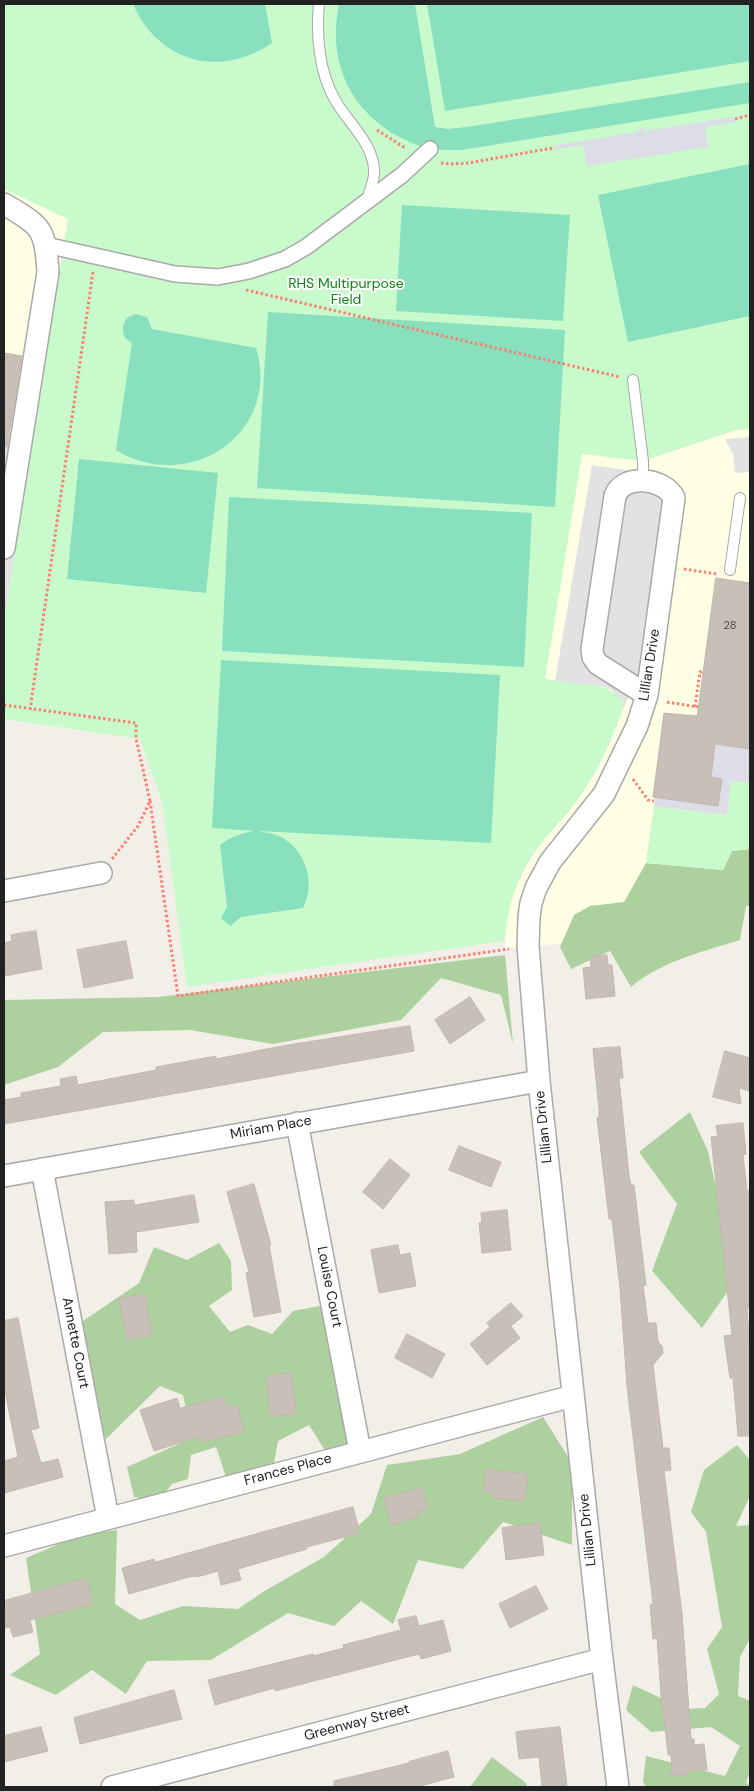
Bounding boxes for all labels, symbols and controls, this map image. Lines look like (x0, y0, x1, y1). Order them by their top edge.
park label: RHS Multipurpose Field (288, 276, 404, 308)
house number: 28 (724, 619, 736, 633)
street label: Lillian Drive (636, 628, 664, 702)
street label: Lillian Drive (532, 1090, 556, 1164)
street label: Miriam Place (229, 1113, 313, 1143)
street label: Louise Court (313, 1245, 345, 1329)
street label: Annette Court (58, 1296, 92, 1390)
street label: Frances Place (242, 1450, 334, 1490)
street label: Lillian Drive (576, 1493, 600, 1567)
street label: Greenway Street (302, 1701, 412, 1745)

